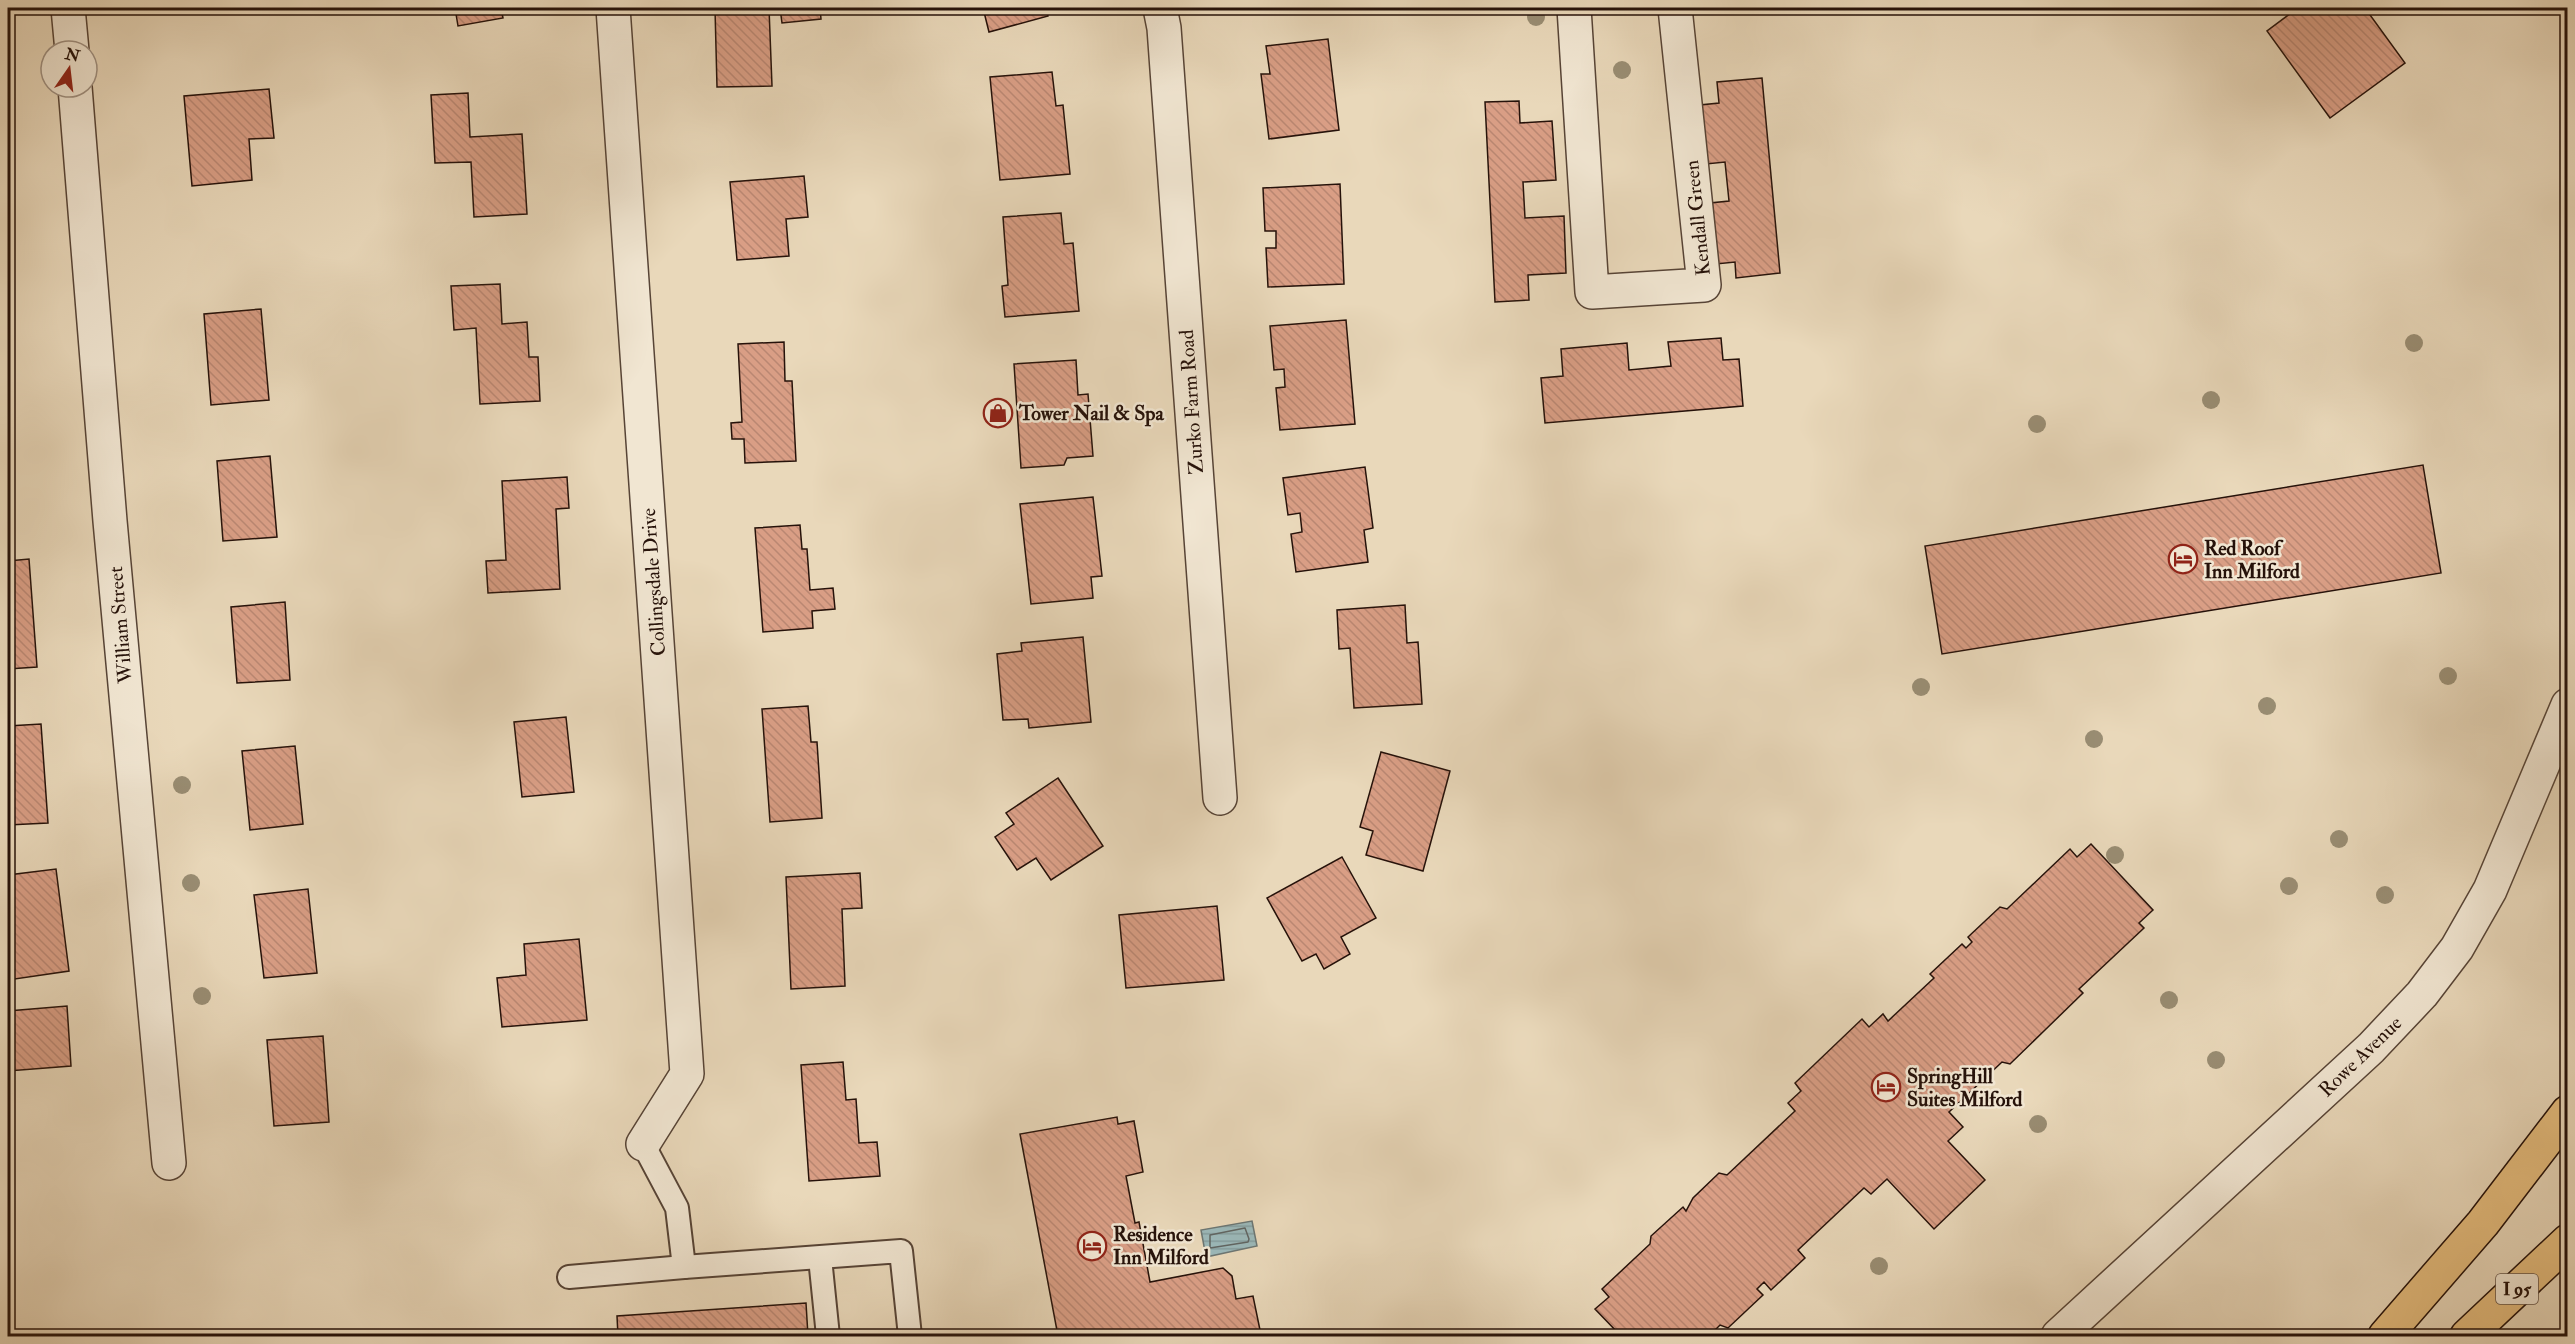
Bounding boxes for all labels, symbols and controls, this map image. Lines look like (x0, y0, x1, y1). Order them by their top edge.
north arrow (39, 39, 99, 99)
text: N (62, 44, 82, 67)
street label: Kendall Green (1679, 159, 1716, 277)
street label: Zurko Farm Road (1174, 329, 1209, 475)
shop icon: Tower Nail & Spa (982, 397, 1014, 429)
place label: Tower Nail & Spa (1018, 401, 1164, 427)
street label: Collingsdale Drive (636, 507, 671, 657)
place label: Red Roof Inn Milford (2204, 536, 2300, 584)
hotel icon: Red Roof Inn Milford (2167, 543, 2199, 575)
street label: William Street (103, 565, 138, 686)
street label: Rowe Avenue (2313, 1010, 2407, 1102)
place label: SpringHill Suites Milford (1907, 1064, 2023, 1112)
hotel icon: SpringHill Suites Milford (1870, 1071, 1902, 1103)
place label: Residence Inn Milford (1113, 1222, 1209, 1270)
hotel icon: Residence Inn Milford (1076, 1230, 1108, 1262)
road number: I 95 (2496, 1274, 2538, 1304)

